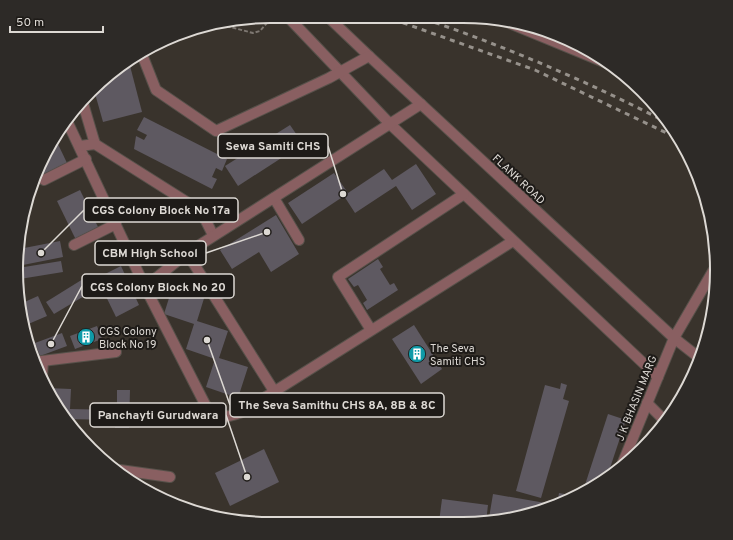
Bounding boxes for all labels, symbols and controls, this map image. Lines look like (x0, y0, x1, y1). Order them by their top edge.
scale bar (10, 8, 103, 34)
text: 50 m (16, 15, 44, 31)
callout: Sewa Samiti CHS (218, 134, 328, 158)
text: Sewa Samiti CHS (226, 139, 320, 155)
street label: FLANK ROAD (489, 152, 548, 208)
callout: CGS Colony Block No 17a (84, 198, 238, 222)
text: CGS Colony Block No 17a (92, 203, 230, 219)
callout: CBM High School (95, 241, 206, 265)
text: CBM High School (102, 246, 198, 262)
callout: CGS Colony Block No 20 (82, 274, 234, 298)
text: CGS Colony Block No 20 (90, 280, 226, 296)
place label: CGS Colony Block No 19 (99, 325, 157, 352)
building icon: CGS Colony Block No 19 (76, 327, 96, 347)
place label: The Seva Samiti CHS (430, 342, 485, 369)
building icon: The Seva Samiti CHS (407, 344, 427, 364)
street label: J K BHASIN MARG (613, 354, 660, 443)
callout: The Seva Samithu CHS 8A, 8B & 8C (230, 393, 444, 417)
text: The Seva Samithu CHS 8A, 8B & 8C (238, 398, 436, 414)
callout: Panchayti Gurudwara (90, 403, 226, 427)
text: Panchayti Gurudwara (98, 408, 218, 424)

